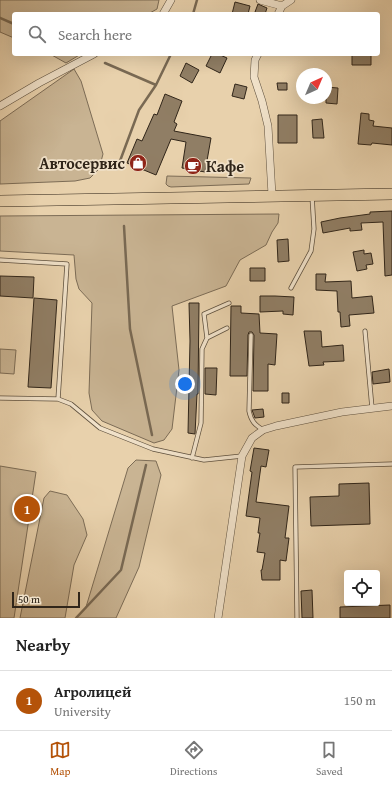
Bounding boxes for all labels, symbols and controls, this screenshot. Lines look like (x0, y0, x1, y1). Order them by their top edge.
search box (12, 12, 380, 56)
icon: search (26, 23, 48, 45)
text: Search here (58, 24, 132, 45)
north arrow (296, 68, 332, 104)
place label: Автосервис (39, 151, 126, 175)
shop icon: Автосервис (128, 153, 148, 173)
place label: Кафе (206, 154, 244, 178)
cafe icon: Кафе (183, 156, 203, 176)
your location (175, 374, 195, 394)
pin: 1 (14, 494, 40, 524)
map controls (344, 570, 380, 606)
button: locate (344, 570, 380, 606)
scale bar (12, 590, 80, 609)
text: 50 m (18, 591, 40, 607)
text: Nearby (16, 632, 70, 657)
text: Агролицей (54, 681, 131, 702)
text: 1 (26, 691, 32, 710)
text: 150 m (344, 691, 376, 710)
text: University (54, 702, 111, 721)
tab: Map (49, 739, 71, 779)
tab: Directions (170, 739, 217, 779)
tab: Saved (316, 739, 343, 779)

